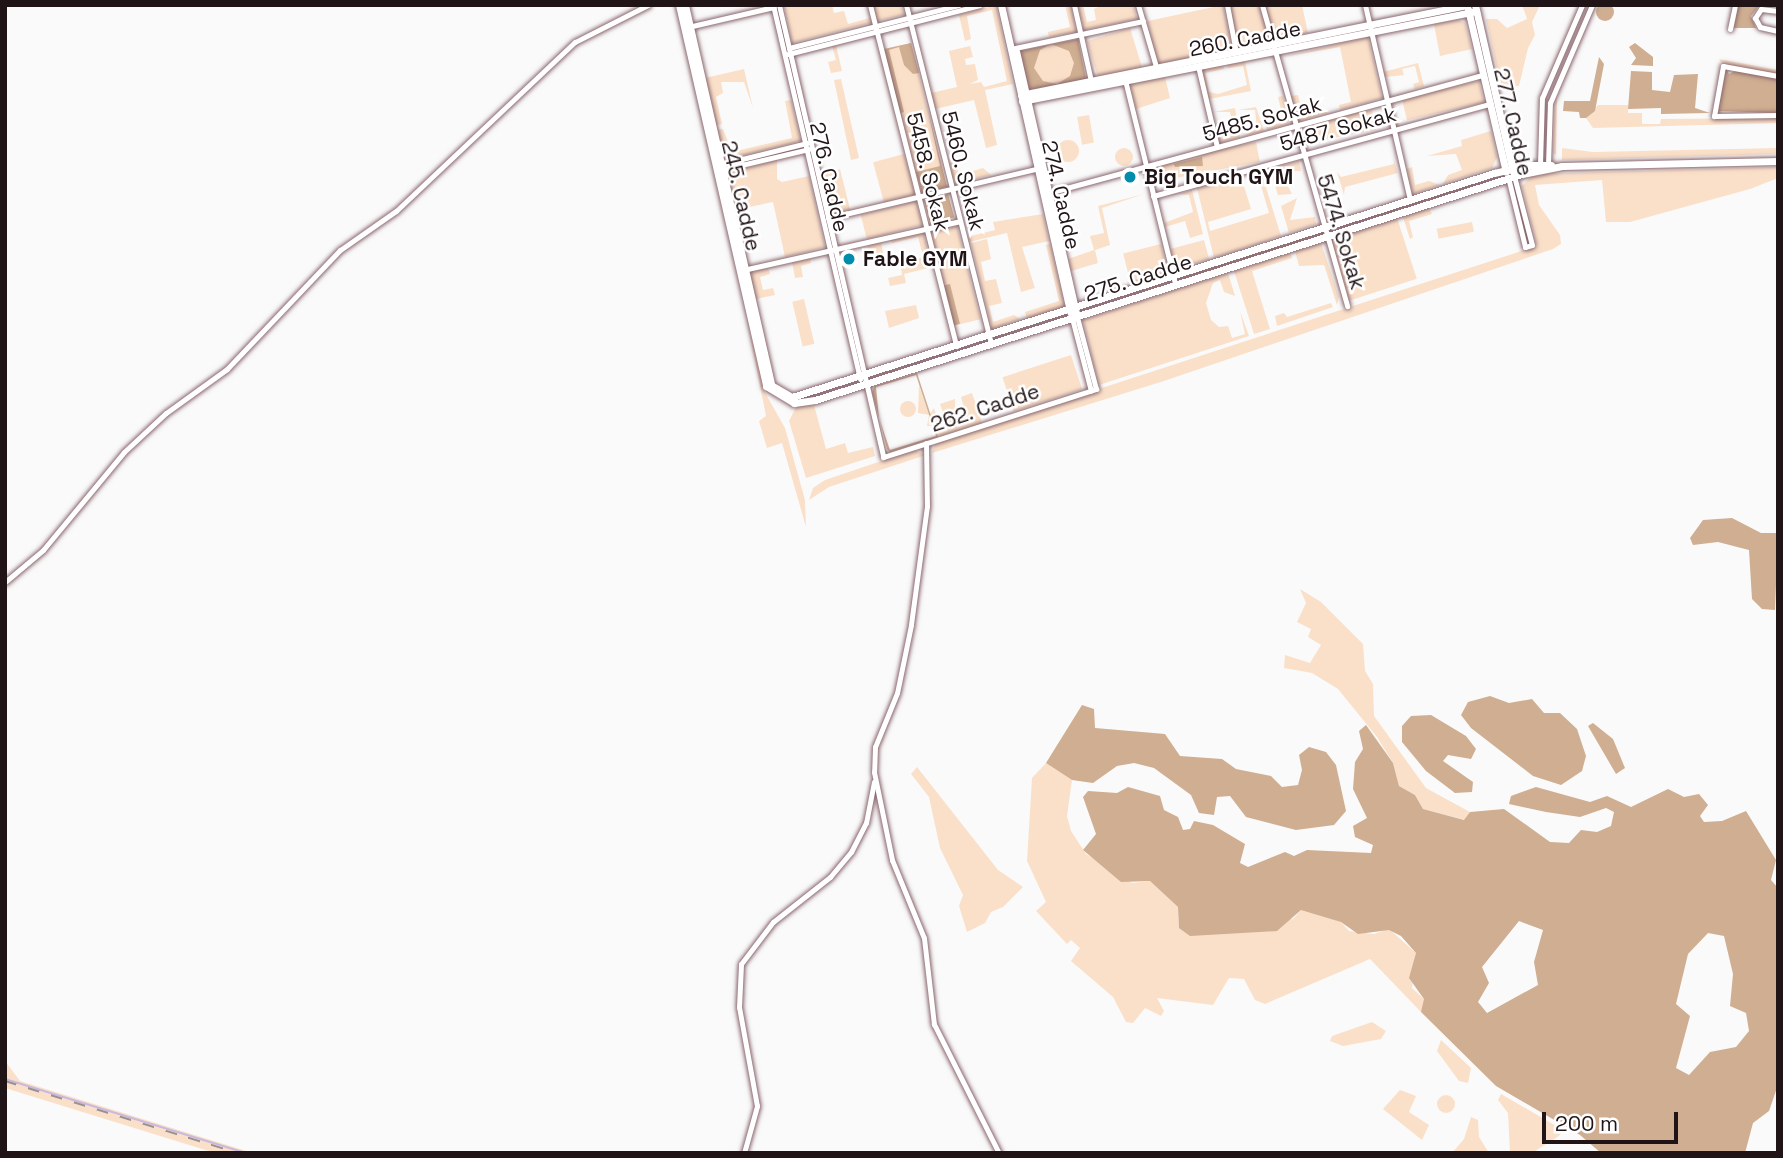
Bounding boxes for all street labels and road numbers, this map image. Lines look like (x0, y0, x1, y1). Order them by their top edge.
street label: 260. Cadde (1187, 16, 1303, 62)
street label: 277. Cadde (1488, 65, 1538, 179)
street label: 5485. Sokak (1200, 91, 1324, 147)
street label: 5487. Sokak (1277, 101, 1399, 157)
street label: 5460. Sokak (936, 108, 990, 234)
street label: 5458. Sokak (901, 110, 955, 234)
street label: 276. Cadde (804, 119, 854, 235)
street label: 245. Cadde (716, 138, 766, 254)
street label: 274. Cadde (1036, 138, 1086, 252)
street label: 5474. Sokak (1311, 171, 1371, 293)
street label: 275. Cadde (1081, 249, 1195, 307)
street label: 262. Cadde (927, 378, 1043, 438)

